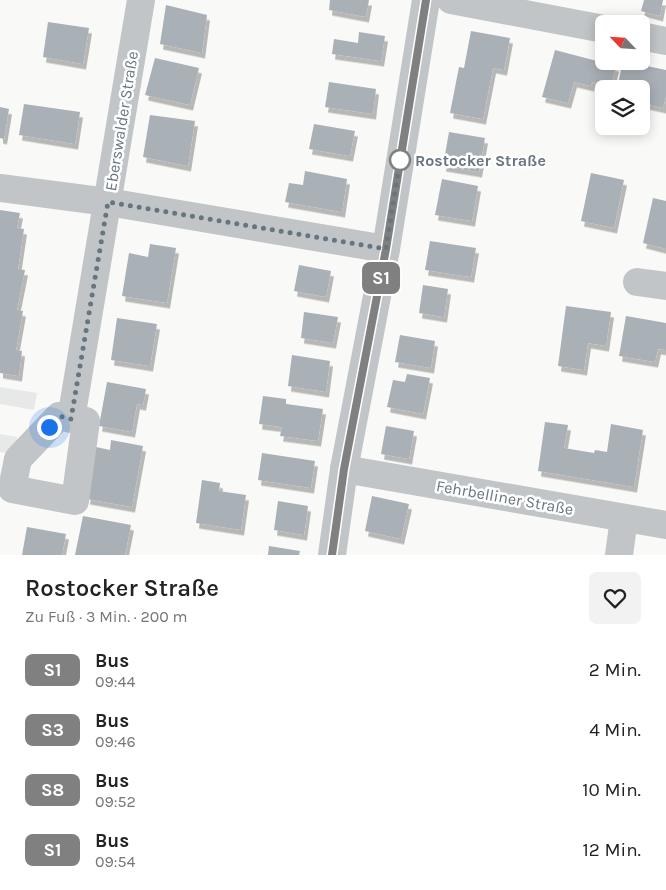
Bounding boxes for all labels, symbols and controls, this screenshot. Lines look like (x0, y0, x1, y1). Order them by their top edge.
north arrow (595, 15, 650, 70)
map controls (595, 15, 650, 135)
street label: Eberswalder Straße (101, 50, 142, 192)
button: layers (595, 80, 650, 135)
marker: Rostocker Straße (389, 149, 411, 171)
place label: Rostocker Straße (415, 151, 546, 170)
line badge: S1 (358, 262, 404, 294)
text: S1 (372, 267, 390, 289)
your location (37, 415, 62, 440)
street label: Fehrbelliner Straße (435, 476, 575, 519)
button: heart (589, 572, 641, 624)
text: Rostocker Straße (25, 574, 219, 602)
text: Zu Fuß · 3 Min. · 200 m (25, 607, 187, 626)
text: Bus (95, 650, 129, 672)
text: S1 (44, 659, 61, 681)
text: 2 Min. (589, 659, 641, 681)
text: 09:44 (95, 672, 135, 691)
text: Bus (95, 710, 129, 732)
text: S3 (41, 719, 64, 741)
text: 4 Min. (589, 719, 641, 741)
text: 09:46 (95, 732, 136, 751)
text: Bus (95, 770, 129, 792)
text: S8 (41, 779, 64, 801)
text: 10 Min. (582, 779, 641, 801)
text: 09:52 (95, 792, 136, 811)
text: Bus (95, 830, 129, 852)
text: S1 (44, 839, 61, 861)
text: 12 Min. (583, 839, 641, 861)
text: 09:54 (95, 852, 135, 871)

